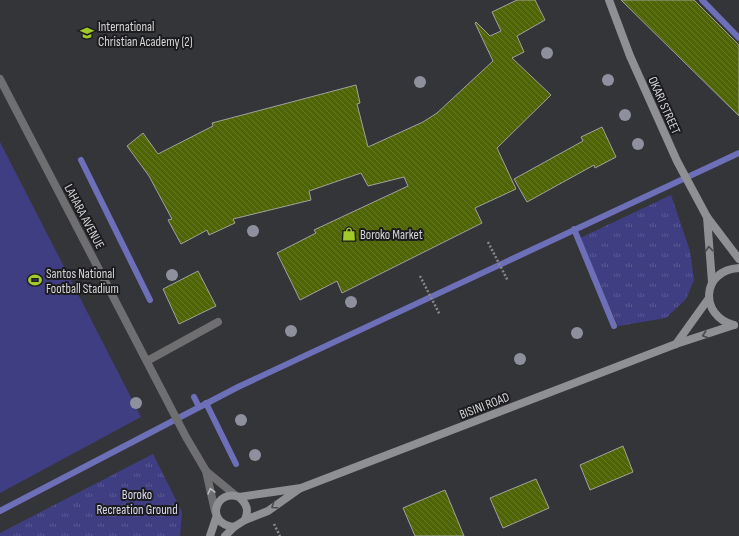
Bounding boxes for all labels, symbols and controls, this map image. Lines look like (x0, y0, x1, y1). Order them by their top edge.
place label: International Christian Academy (2) (98, 19, 193, 50)
school or university icon: International Christian Academy (2) (79, 25, 95, 41)
street label: OKARI STREET (644, 74, 684, 137)
street label: LAHARA AVENUE (60, 181, 108, 252)
shop icon: Boroko Market (341, 226, 357, 242)
place label: Boroko Market (360, 227, 423, 243)
one-way arrow (705, 246, 714, 252)
place label: Santos National Football Stadium (46, 266, 119, 297)
sports icon: Santos National Football Stadium (27, 272, 43, 288)
one-way arrow (701, 330, 708, 339)
street label: BISINI ROAD (457, 389, 512, 423)
park label: Boroko Recreation Ground (96, 487, 178, 518)
one-way arrow (207, 488, 215, 494)
one-way arrow (272, 501, 279, 508)

